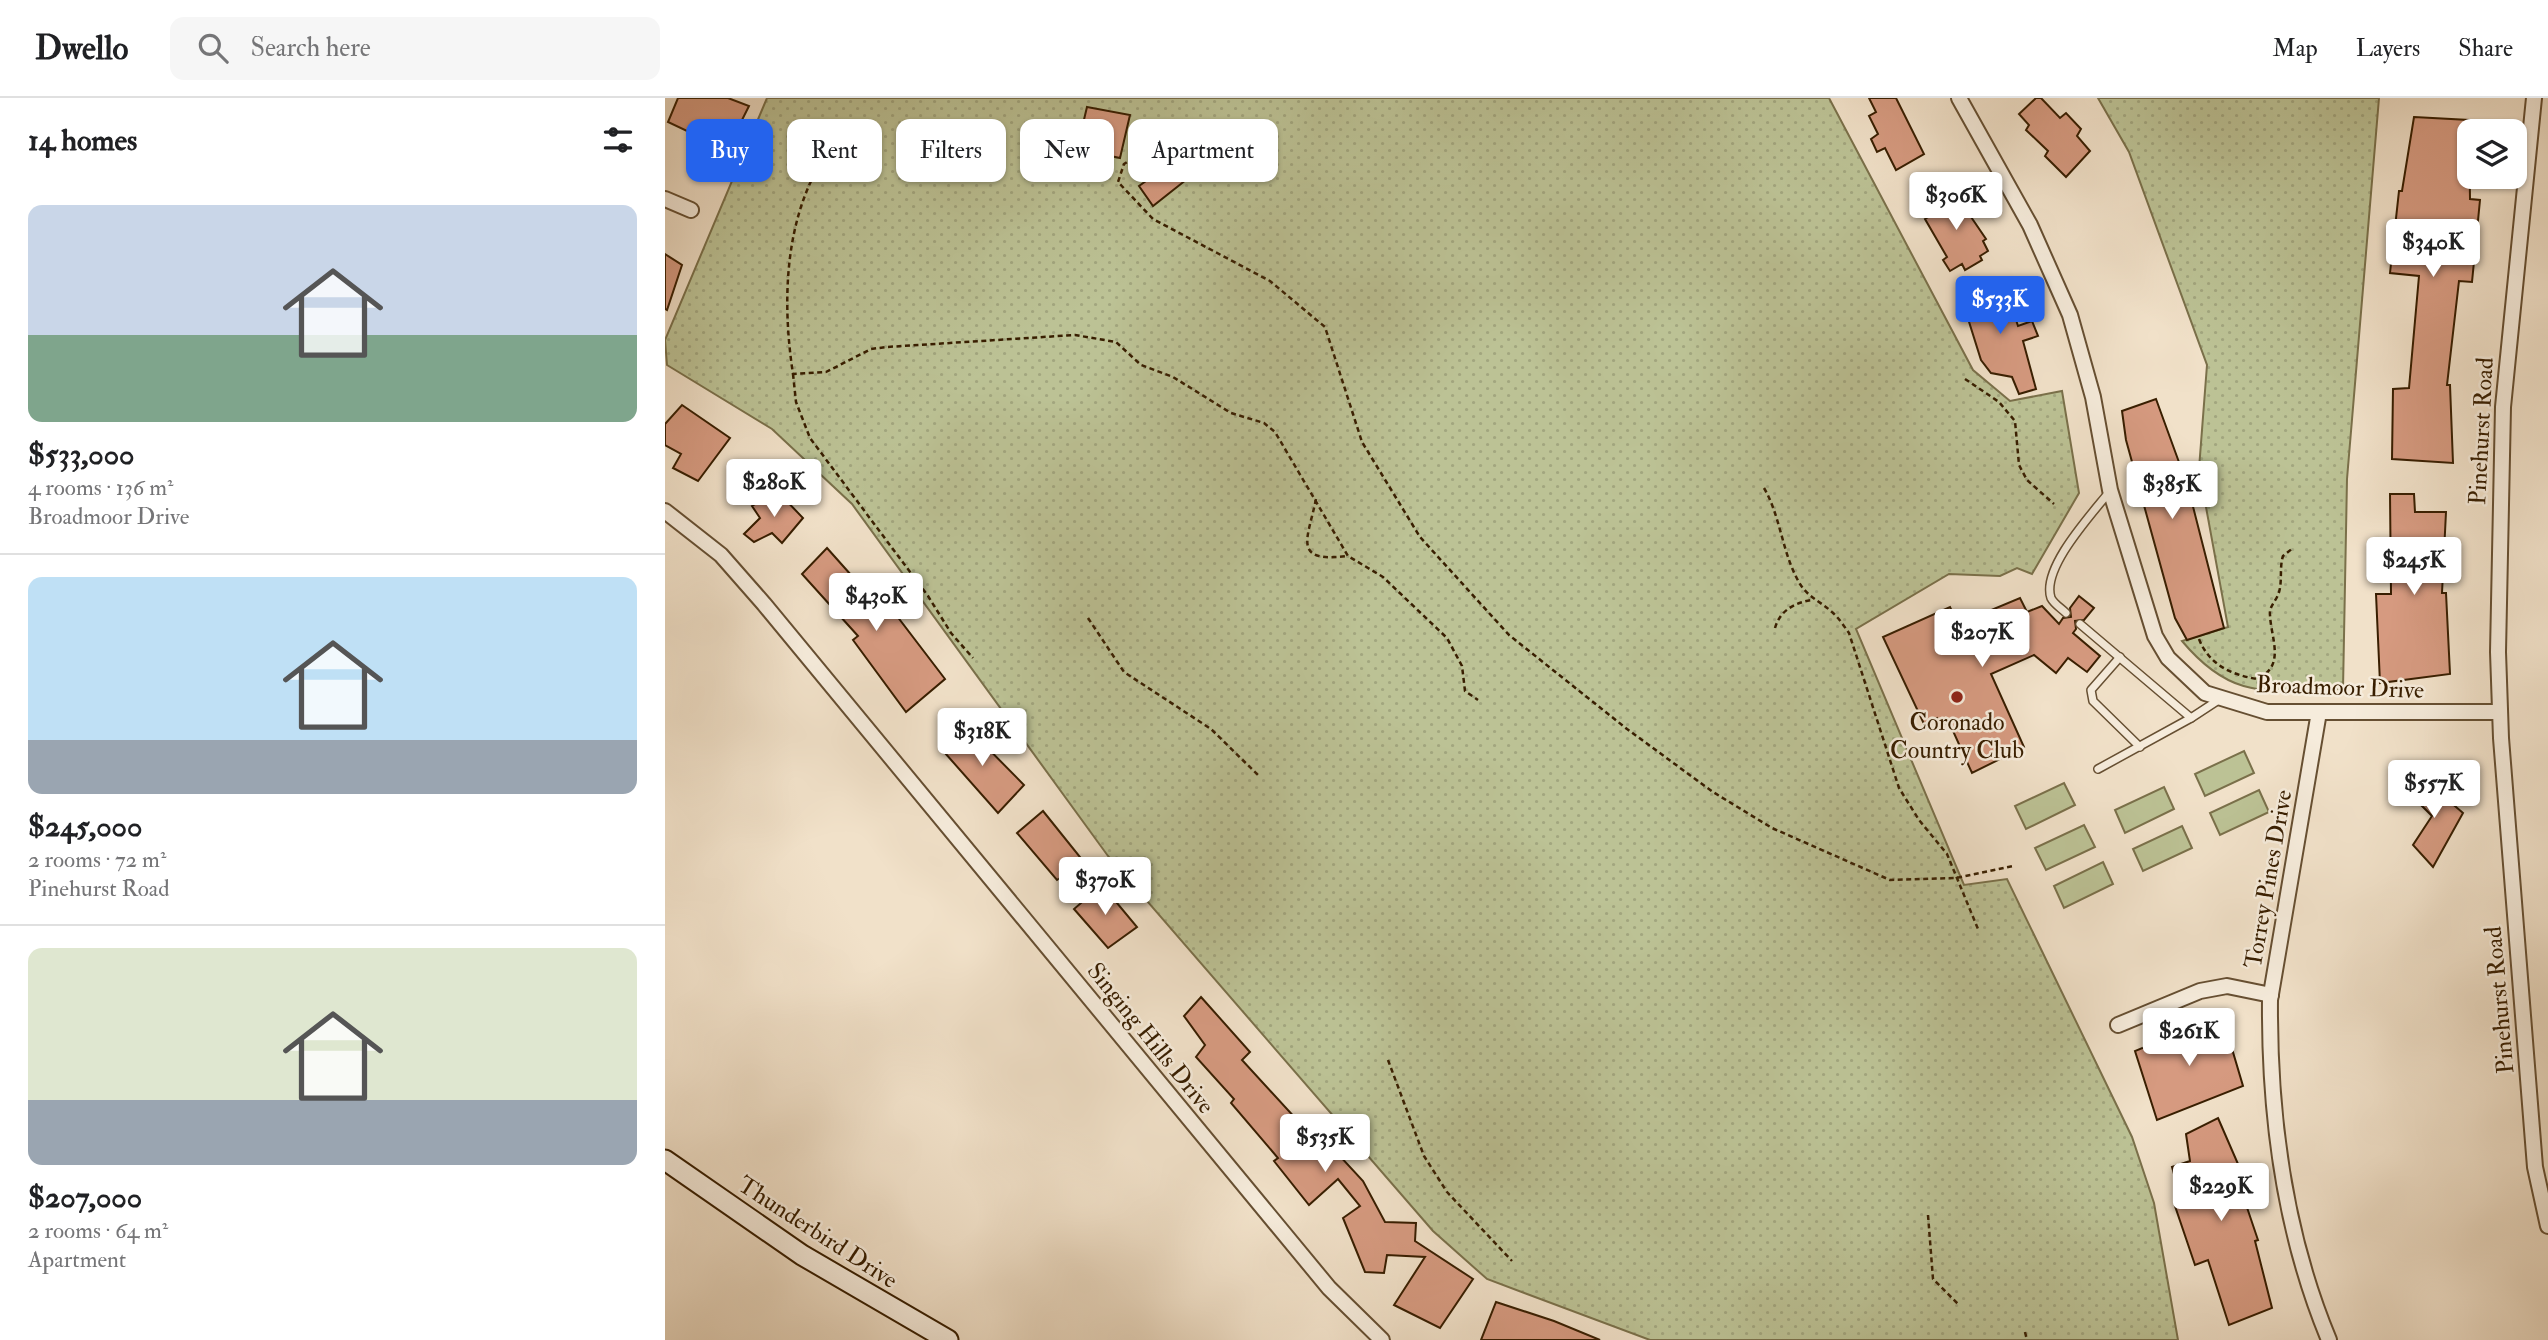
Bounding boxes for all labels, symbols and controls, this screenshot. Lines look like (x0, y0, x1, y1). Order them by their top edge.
search box (170, 17, 660, 80)
text: Dwello (35, 28, 128, 69)
icon: search (194, 29, 232, 67)
text: Search here (250, 32, 371, 64)
text: Map (2273, 33, 2318, 64)
text: Layers (2356, 33, 2420, 64)
text: Share (2458, 33, 2513, 64)
chip: Buy (686, 119, 773, 182)
chip: Rent (787, 119, 882, 182)
chip: Filters (896, 119, 1006, 182)
chip: New (1020, 119, 1114, 182)
chip: Apartment (1128, 119, 1278, 182)
map controls (2457, 119, 2527, 189)
button: layers (2457, 119, 2527, 189)
icon: filters (599, 121, 637, 159)
text: 14 homes (28, 122, 137, 159)
pin: $306K (1907, 172, 2005, 232)
text: $306K (1925, 180, 1987, 209)
pin: $340K (2384, 220, 2482, 279)
text: $340K (2402, 227, 2464, 256)
icon: home (270, 250, 396, 376)
pin: $533K (1951, 276, 2049, 336)
text: $533K (1972, 284, 2028, 313)
street label: Pinehurst Road (2462, 356, 2501, 506)
text: $533,000 (28, 436, 134, 473)
pin: $280K (725, 460, 823, 519)
pin: $385K (2123, 462, 2221, 521)
text: $280K (742, 467, 806, 496)
text: $385K (2143, 469, 2201, 498)
text: 4 rooms · 136 m² (28, 473, 174, 502)
text: Broadmoor Drive (28, 502, 189, 531)
pin: $245K (2365, 538, 2463, 597)
text: $245K (2382, 545, 2446, 574)
pin: $430K (827, 574, 925, 633)
text: $430K (845, 581, 907, 610)
pin: $207K (1933, 610, 2031, 669)
text: $207K (1950, 617, 2014, 646)
icon: home (270, 622, 396, 748)
street label: Broadmoor Drive (2255, 669, 2425, 706)
marker: Coronado Country Club (1949, 689, 1965, 705)
place label: Coronado Country Club (1890, 707, 2024, 766)
pin: $318K (933, 708, 1031, 768)
text: $318K (954, 716, 1010, 745)
pin: $557K (2385, 760, 2483, 820)
text: $557K (2404, 768, 2464, 797)
street label: Torrey Pines Drive (2238, 787, 2299, 971)
text: $245,000 (28, 808, 142, 845)
text: 2 rooms · 72 m² (28, 845, 166, 874)
pin: $370K (1056, 858, 1154, 917)
text: $370K (1075, 865, 1135, 894)
text: Pinehurst Road (28, 874, 170, 903)
street label: Pinehurst Road (2478, 925, 2521, 1075)
street label: Singing Hills Drive (1080, 956, 1221, 1120)
icon: home (270, 993, 396, 1119)
pin: $261K (2140, 1009, 2238, 1068)
text: $261K (2159, 1016, 2219, 1045)
pin: $535K (1276, 1114, 1374, 1174)
text: $535K (1296, 1122, 1354, 1151)
pin: $229K (2172, 1164, 2270, 1223)
street label: Thunderbird Drive (732, 1169, 904, 1296)
text: $229K (2189, 1171, 2253, 1200)
text: $207,000 (28, 1179, 142, 1216)
text: 2 rooms · 64 m² (28, 1216, 168, 1245)
text: Apartment (28, 1245, 126, 1274)

